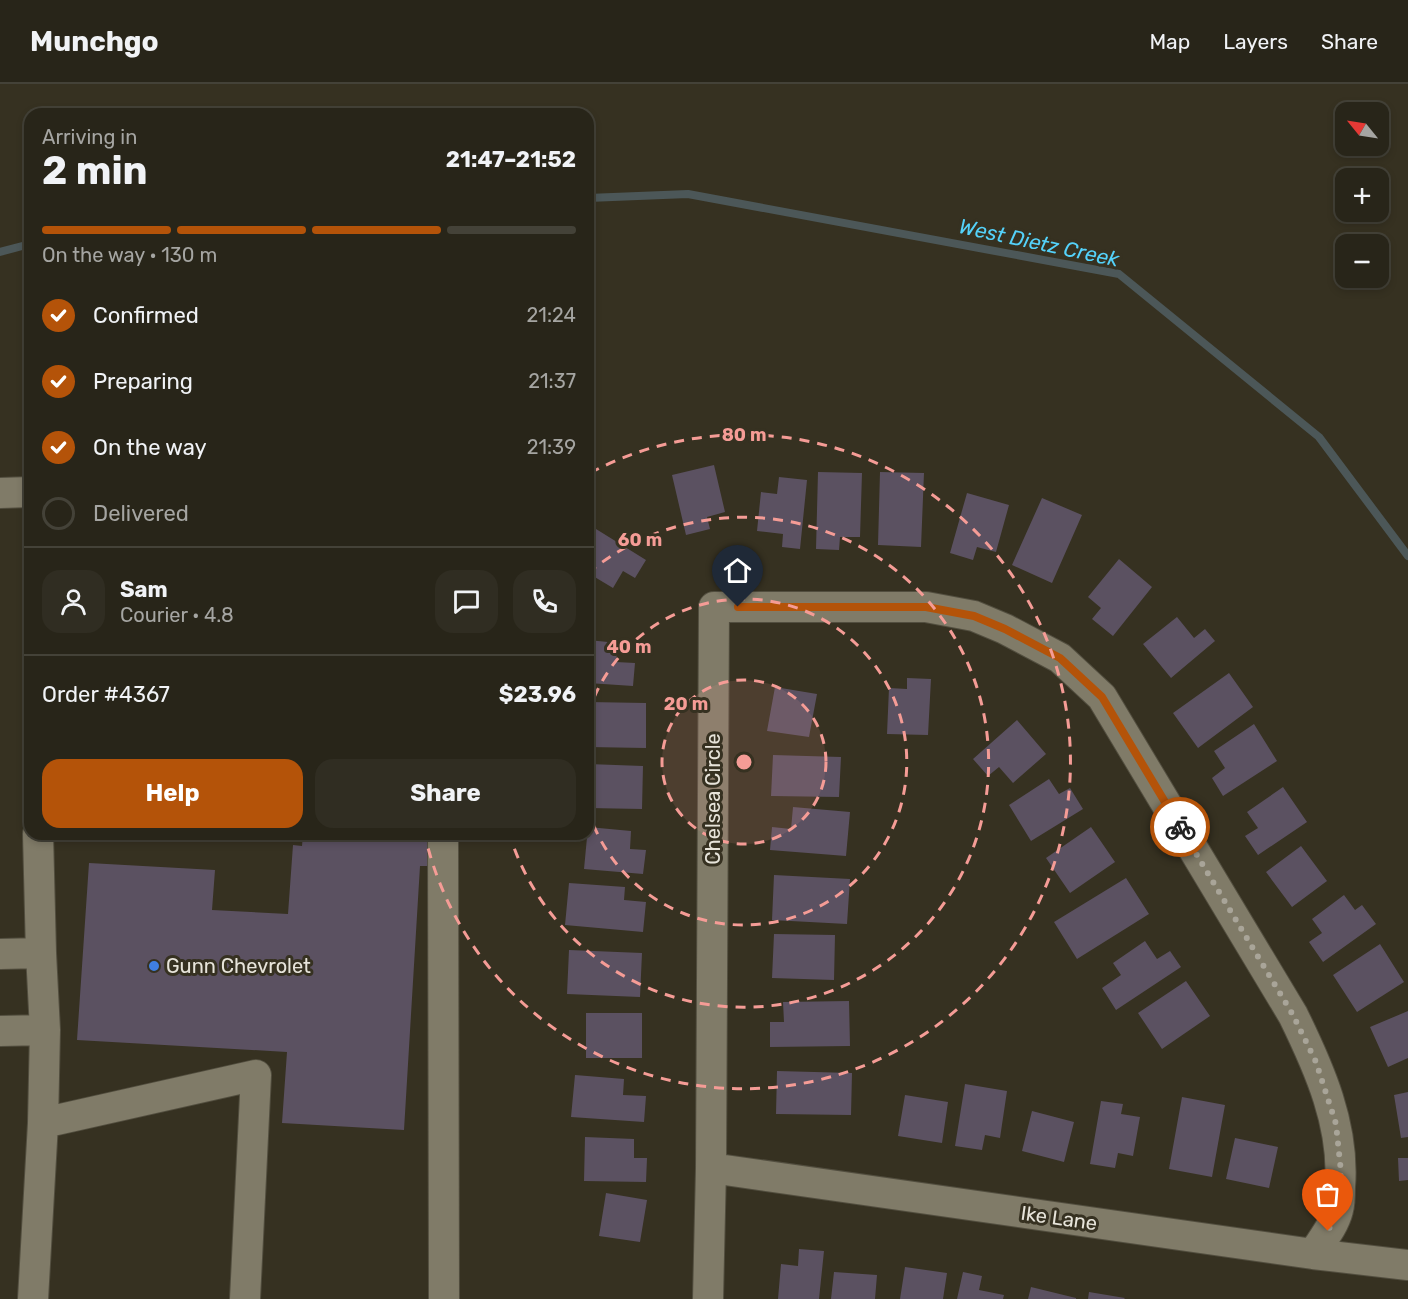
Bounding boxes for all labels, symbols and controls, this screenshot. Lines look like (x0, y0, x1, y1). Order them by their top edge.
text: Munchgo (30, 25, 159, 58)
text: Map (1149, 29, 1190, 54)
text: Layers (1223, 29, 1288, 54)
text: Share (1321, 29, 1378, 54)
north arrow (1335, 102, 1389, 156)
map controls (1335, 102, 1389, 288)
text: Arriving in (42, 125, 137, 149)
text: 21:47–21:52 (446, 146, 576, 173)
text: 2 min (42, 148, 148, 194)
button: + (1335, 168, 1389, 222)
water label: West Dietz Creek (957, 213, 1123, 272)
button: − (1335, 234, 1389, 288)
text: On the way · 130 m (42, 243, 217, 267)
icon: check (42, 299, 75, 332)
text: Confirmed (93, 302, 199, 329)
text: 21:24 (527, 303, 576, 327)
icon: check (42, 365, 75, 398)
text: Preparing (93, 368, 193, 395)
text: 21:37 (528, 369, 576, 393)
text: 80 m (722, 424, 766, 446)
icon: check (42, 431, 75, 464)
text: On the way (93, 434, 207, 461)
text: 21:39 (527, 435, 576, 459)
text: Delivered (93, 500, 189, 527)
text: 60 m (618, 529, 662, 551)
pin (712, 545, 763, 607)
icon: home (721, 554, 754, 587)
button: person (42, 570, 105, 633)
button: chat (435, 570, 498, 633)
button: phone (513, 570, 576, 633)
text: Sam (120, 576, 168, 603)
text: Courier · 4.8 (120, 603, 234, 627)
text: 40 m (607, 636, 651, 658)
text: Order #4367 (42, 681, 170, 708)
text: $23.96 (499, 681, 576, 708)
text: 20 m (664, 693, 708, 715)
street label: Chelsea Circle (701, 733, 725, 865)
centre of rings (734, 752, 754, 772)
button: Help (42, 759, 303, 828)
button: Share (315, 759, 576, 828)
courier (1150, 797, 1210, 857)
icon: bike (1164, 811, 1197, 844)
place label: Gunn Chevrolet (166, 954, 311, 978)
marker: Gunn Chevrolet (147, 959, 161, 973)
pin (1302, 1169, 1353, 1231)
icon: bag (1311, 1178, 1344, 1211)
street label: Ike Lane (1019, 1201, 1099, 1235)

